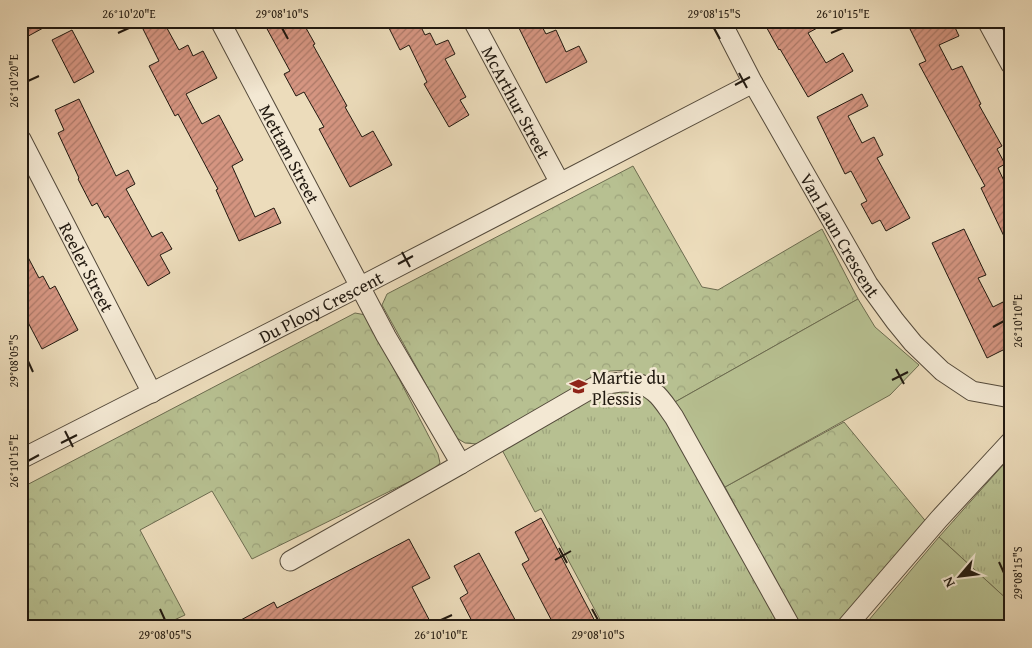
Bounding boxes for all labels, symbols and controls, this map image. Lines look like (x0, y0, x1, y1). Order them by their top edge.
text: 26°10'20"E (102, 5, 156, 22)
text: 29°08'10"S (255, 5, 309, 22)
text: 29°08'15"S (687, 5, 741, 22)
text: 26°10'15"E (816, 5, 870, 22)
street label: McArthur Street (475, 41, 558, 164)
text: 26°10'20"E (5, 54, 22, 108)
street label: Mettam Street (253, 99, 328, 209)
street label: Van Laun Crescent (794, 168, 887, 303)
street label: Reeler Street (53, 217, 122, 317)
street label: Du Plooy Crescent (254, 263, 388, 350)
text: 26°10'10"E (1009, 294, 1026, 348)
text: 29°08'05"S (5, 334, 22, 388)
place label: Martie du Plessis (592, 364, 666, 412)
school or university icon: Martie du Plessis (568, 377, 588, 397)
text: 26°10'15"E (5, 434, 22, 488)
text: 29°08'15"S (1009, 546, 1026, 600)
north arrow (934, 550, 984, 600)
text: N (937, 573, 960, 591)
text: 29°08'05"S (138, 626, 192, 643)
text: 26°10'10"E (414, 626, 468, 643)
text: 29°08'10"S (571, 626, 625, 643)

